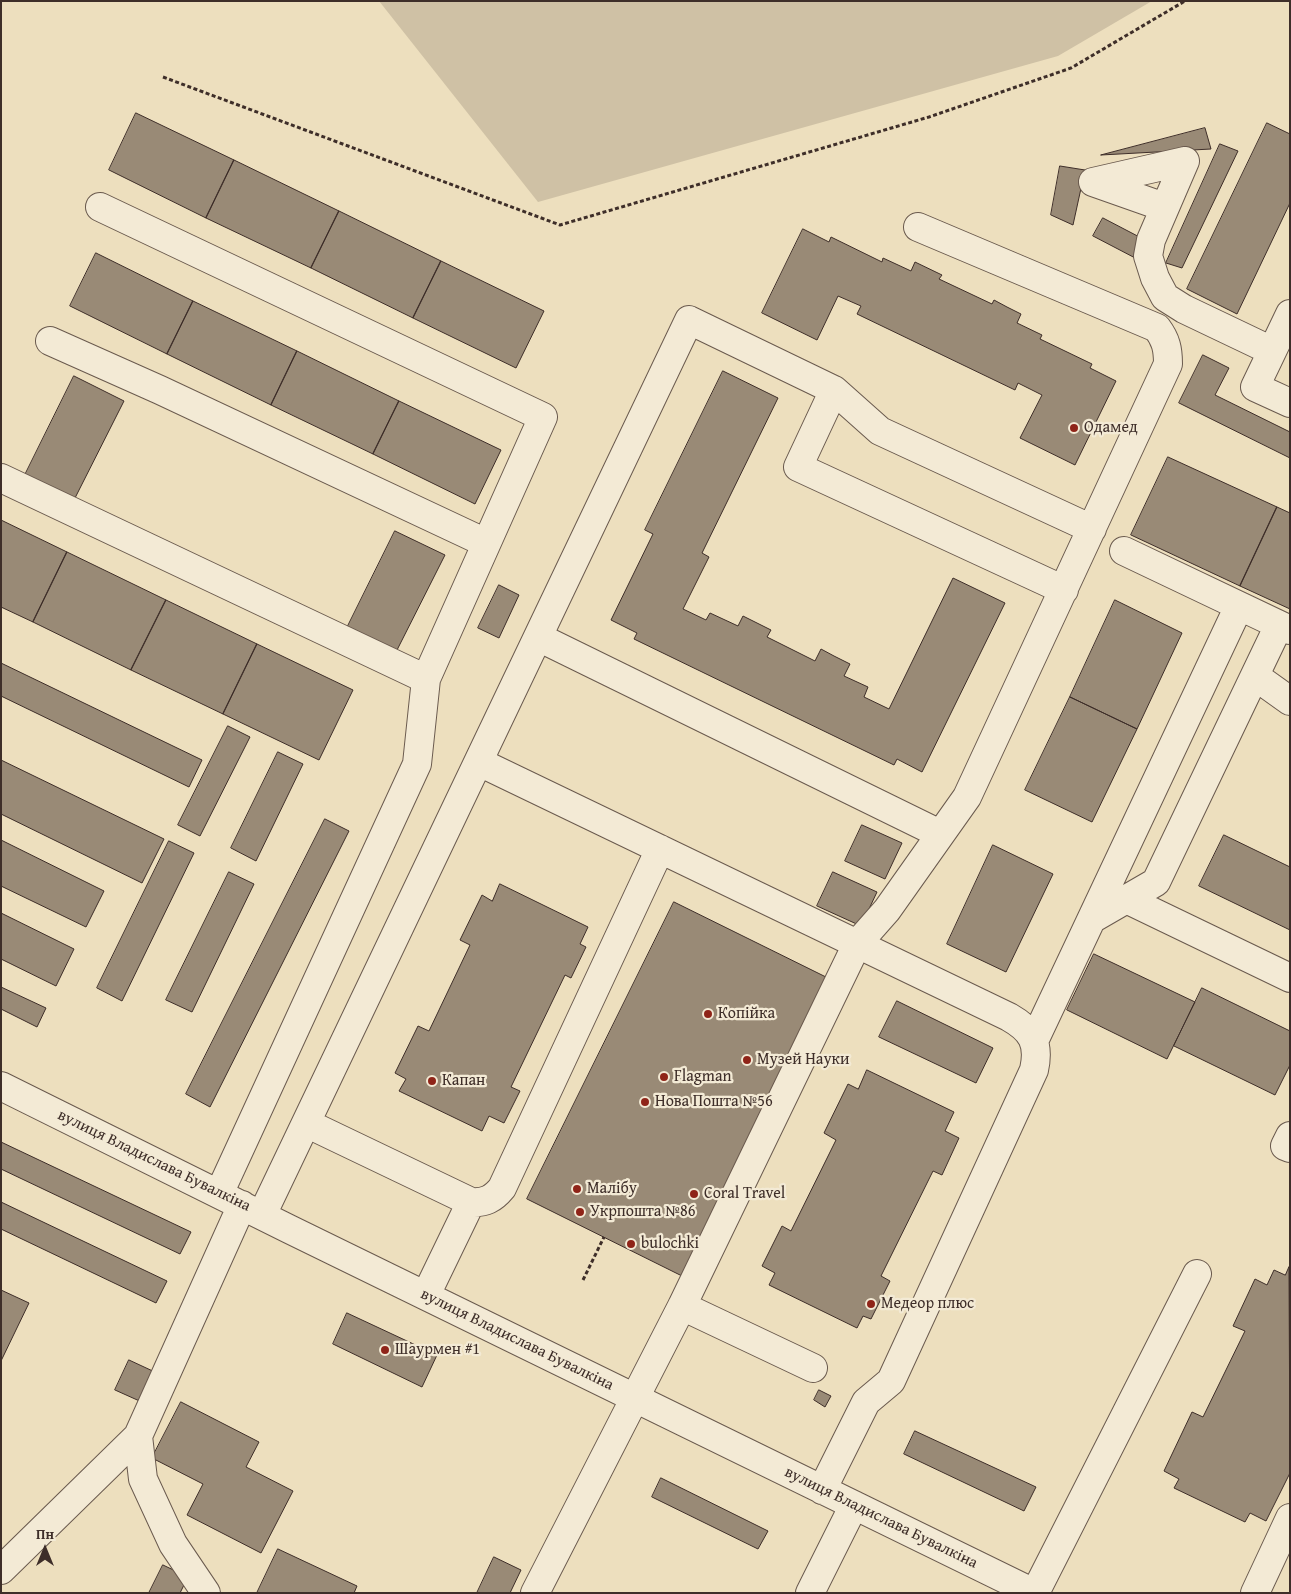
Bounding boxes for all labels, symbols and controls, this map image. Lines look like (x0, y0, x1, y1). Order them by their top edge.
place label: Одамед (1084, 418, 1138, 438)
marker: Одамед (1068, 422, 1080, 434)
place label: Копійка (718, 1004, 775, 1024)
marker: Копійка (702, 1008, 714, 1020)
place label: Музей Науки (757, 1050, 849, 1070)
marker: Музей Науки (741, 1054, 753, 1066)
place label: Flagman (674, 1067, 731, 1087)
place label: Капан (442, 1071, 485, 1091)
marker: Flagman (658, 1071, 670, 1083)
marker: Капан (426, 1075, 438, 1087)
place label: Нова Пошта №56 (655, 1092, 773, 1112)
marker: Нова Пошта №56 (639, 1096, 651, 1108)
street label: вулиця Владислава Бувалкіна (54, 1106, 254, 1216)
place label: Малiбу (587, 1179, 637, 1199)
marker: Малiбу (571, 1183, 583, 1195)
place label: Coral Travel (704, 1184, 785, 1204)
marker: Coral Travel (688, 1188, 700, 1200)
place label: Укрпошта №86 (590, 1202, 695, 1222)
marker: Укрпошта №86 (574, 1206, 586, 1218)
place label: bulochki (641, 1234, 699, 1254)
marker: bulochki (625, 1238, 637, 1250)
street label: вулиця Владислава Бувалкіна (417, 1285, 617, 1395)
place label: Медеор плюс (881, 1294, 974, 1314)
marker: Медеор плюс (865, 1298, 877, 1310)
place label: Шаурмен #1 (395, 1340, 480, 1360)
marker: Шаурмен #1 (379, 1344, 391, 1356)
street label: вулиця Владислава Бувалкіна (781, 1463, 981, 1573)
north arrow (20, 1524, 70, 1574)
text: Пн (36, 1524, 54, 1544)

